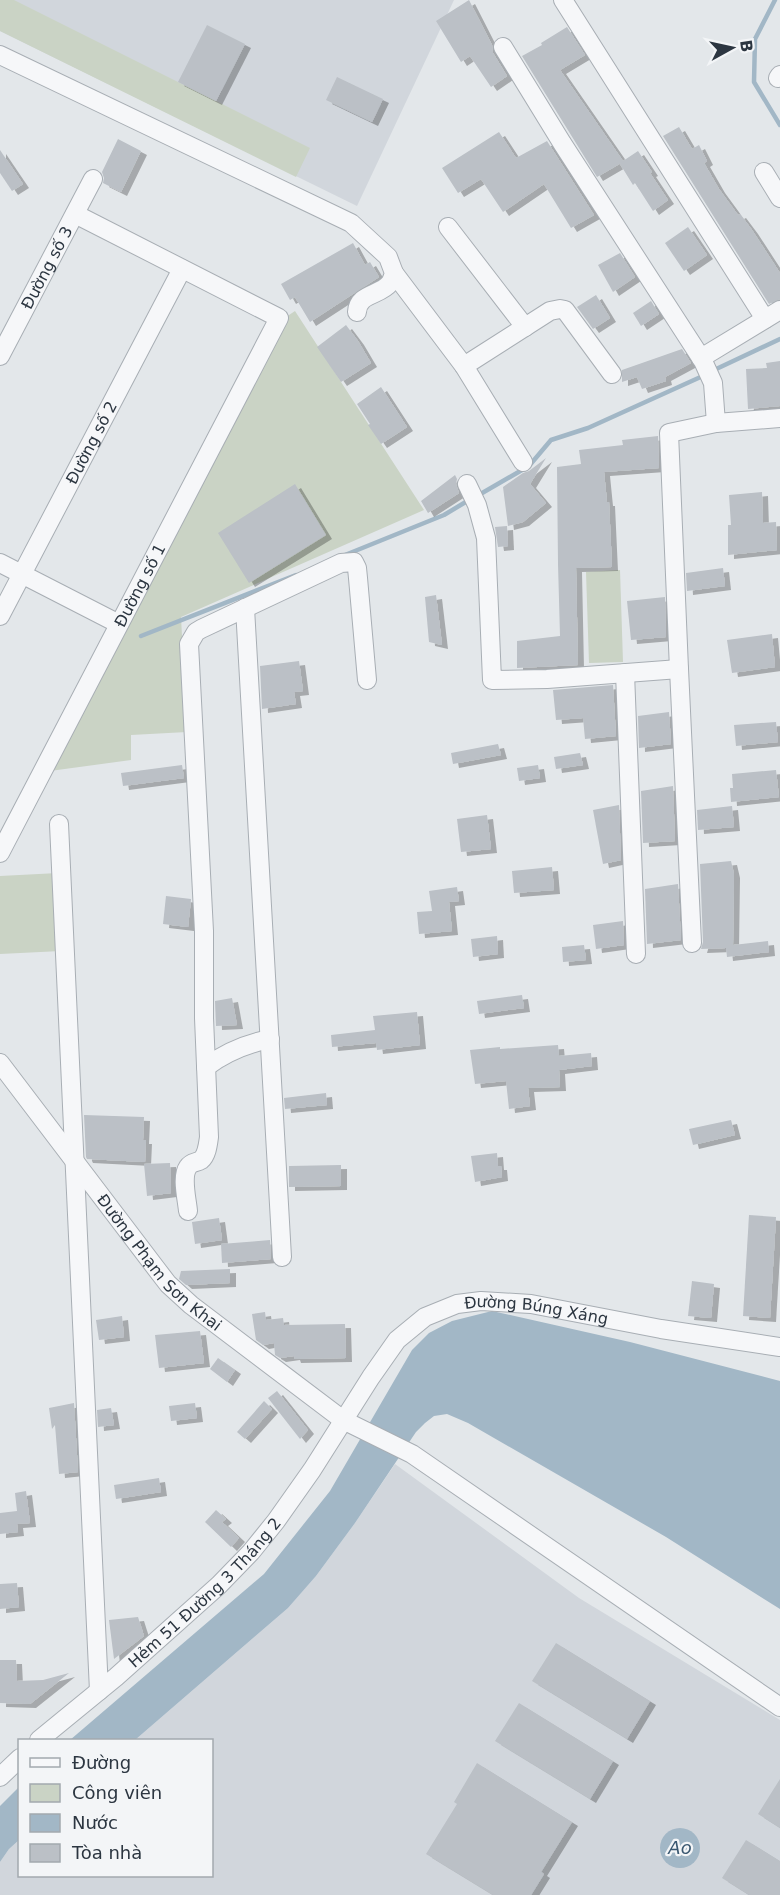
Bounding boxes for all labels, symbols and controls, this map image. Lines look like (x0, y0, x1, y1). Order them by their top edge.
north arrow (702, 18, 762, 78)
text: B (736, 39, 757, 53)
street label: Đường số 3 (17, 223, 77, 312)
street label: Đường số 2 (62, 398, 121, 487)
street label: Đường số 1 (111, 541, 170, 630)
street label: Đường Phạm Sơn Khai (93, 1190, 225, 1335)
street label: Đường Búng Xáng (463, 1292, 610, 1329)
street label: Hẻm 51 Đường 3 Tháng 2 (124, 1514, 285, 1672)
legend (18, 1739, 213, 1877)
text: Đường (72, 1752, 131, 1773)
text: Công viên (72, 1782, 162, 1803)
text: Nước (72, 1812, 118, 1833)
water label: Ao (667, 1837, 692, 1858)
text: Tòa nhà (71, 1842, 142, 1863)

